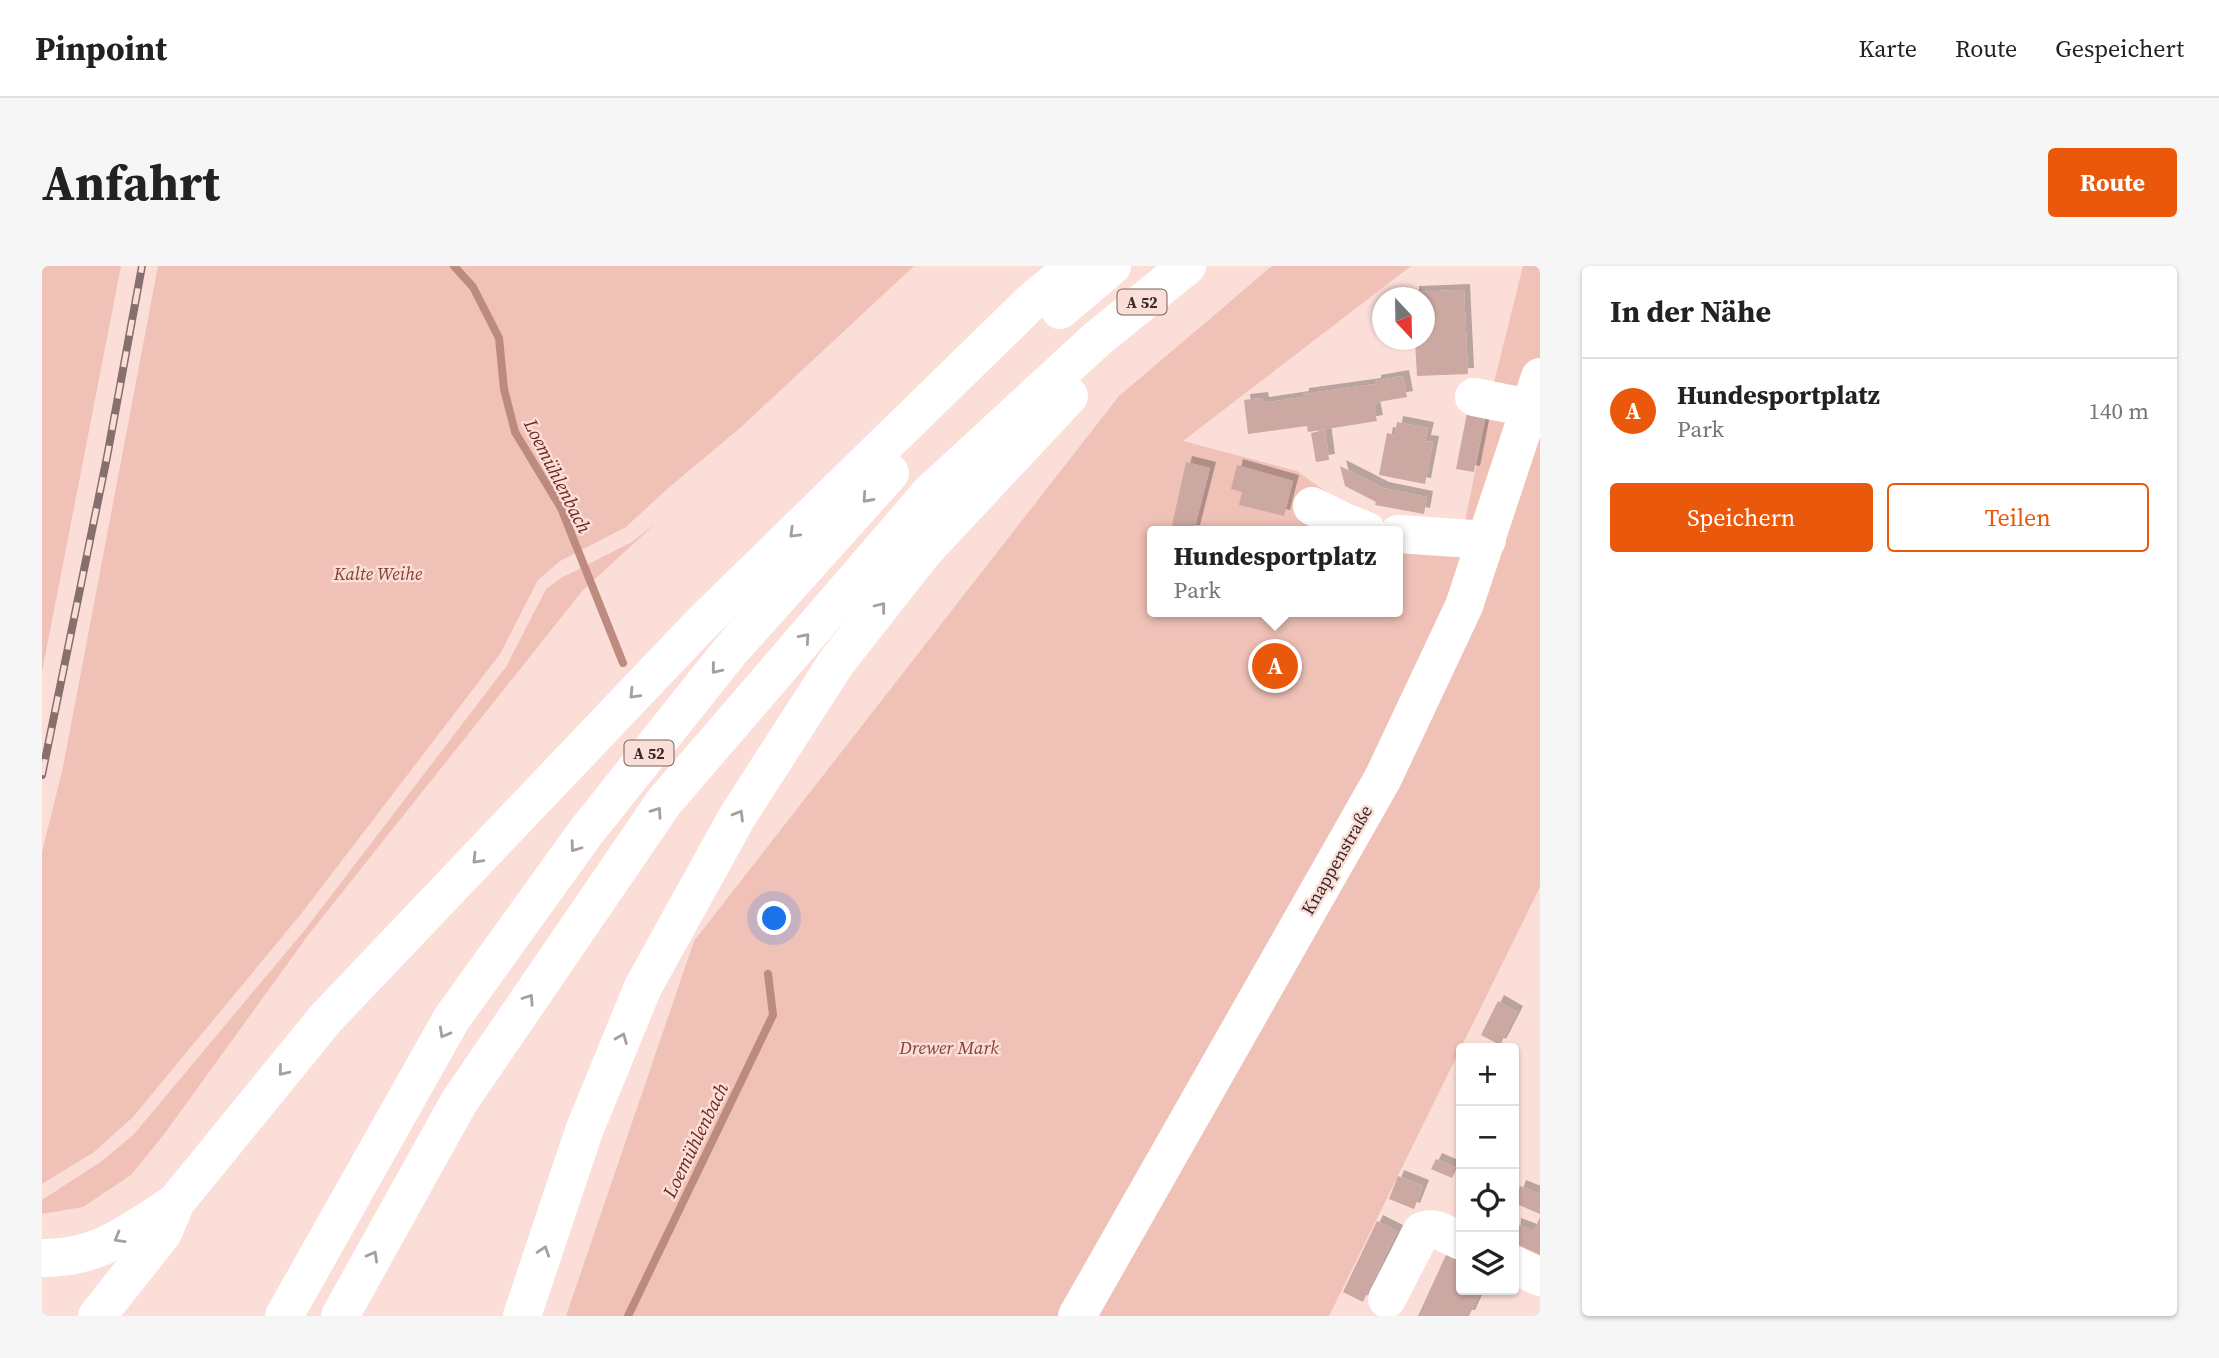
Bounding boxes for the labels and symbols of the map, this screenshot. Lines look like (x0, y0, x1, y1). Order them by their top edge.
north arrow (1372, 287, 1435, 350)
road number: A 52 (1118, 290, 1166, 314)
water label: Loemühlenbach (518, 414, 598, 538)
one-way arrow (863, 490, 875, 503)
one-way arrow (790, 525, 803, 538)
park label: Kalte Weihe (333, 561, 423, 586)
one-way arrow (872, 602, 885, 614)
one-way arrow (797, 634, 809, 647)
pin: A (1252, 640, 1298, 692)
one-way arrow (712, 660, 724, 673)
one-way arrow (630, 686, 643, 699)
road number: A 52 (624, 740, 674, 766)
street label: Knappenstraße (1295, 800, 1378, 919)
one-way arrow (649, 807, 661, 820)
one-way arrow (730, 809, 743, 822)
one-way arrow (571, 839, 583, 852)
one-way arrow (473, 851, 486, 864)
your location (757, 901, 791, 935)
one-way arrow (521, 994, 533, 1007)
one-way arrow (439, 1026, 452, 1038)
one-way arrow (614, 1033, 628, 1045)
park label: Drewer Mark (898, 1035, 999, 1060)
one-way arrow (279, 1063, 291, 1076)
water label: Loemühlenbach (656, 1078, 734, 1203)
one-way arrow (113, 1230, 126, 1243)
one-way arrow (536, 1246, 550, 1258)
one-way arrow (365, 1251, 378, 1264)

